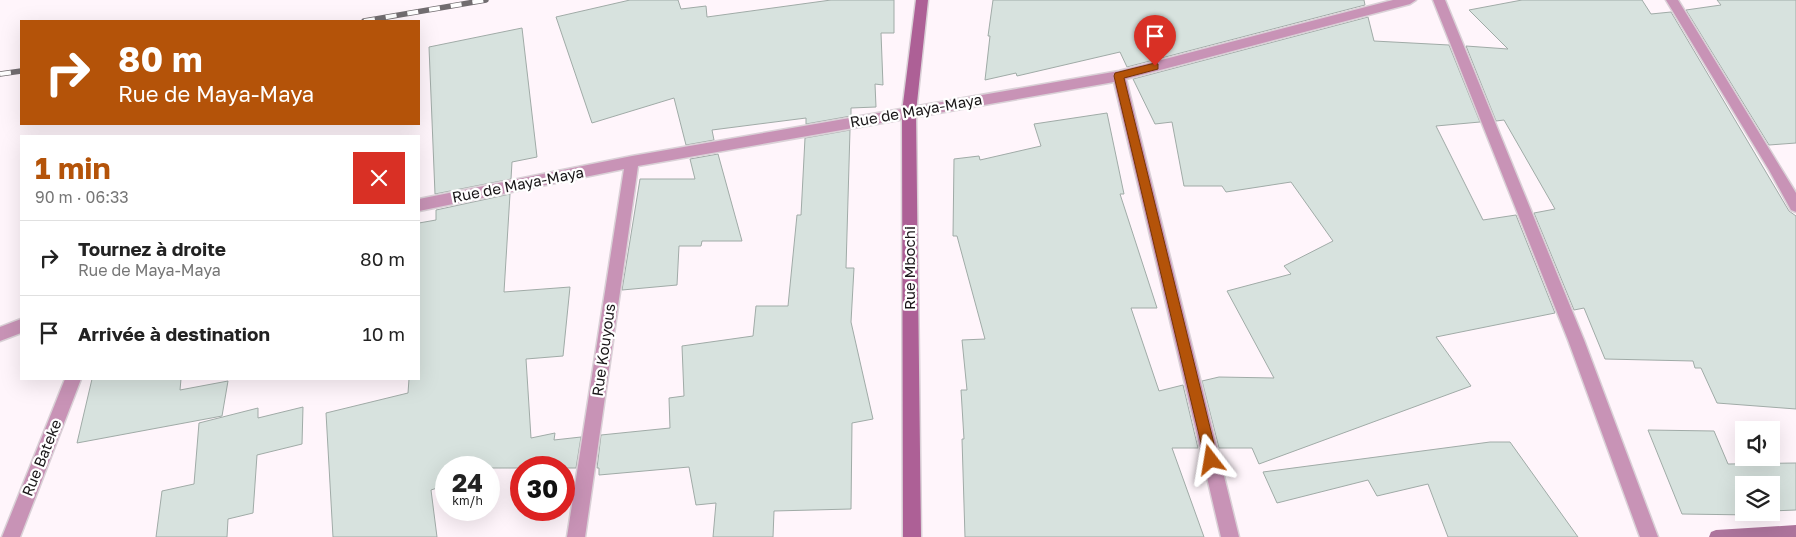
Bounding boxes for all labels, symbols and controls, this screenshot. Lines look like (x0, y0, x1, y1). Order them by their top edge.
pin (1134, 15, 1176, 66)
icon: arrive (1141, 22, 1169, 50)
text: 80 m (118, 38, 203, 80)
icon: right (35, 40, 100, 105)
text: Rue de Maya-Maya (118, 80, 314, 107)
street label: Rue de Maya-Maya (848, 90, 983, 130)
text: 1 min (35, 150, 111, 186)
button: close (353, 152, 405, 204)
street label: Rue de Maya-Maya (450, 162, 585, 206)
text: 90 m · 06:33 (35, 187, 129, 207)
street label: Rue Mbochi (900, 226, 918, 310)
text: Tournez à droite (78, 237, 226, 260)
icon: right (35, 244, 63, 272)
text: 80 m (360, 247, 405, 270)
text: Rue de Maya-Maya (78, 260, 221, 280)
street label: Rue Kouyous (588, 302, 618, 398)
icon: arrive (35, 319, 63, 347)
text: Arrivée à destination (78, 322, 270, 345)
text: 10 m (362, 322, 405, 345)
street label: Rue Bateke (17, 416, 65, 499)
map controls (1735, 421, 1780, 521)
button: sound (1735, 421, 1780, 466)
position arrow (1184, 433, 1236, 485)
speed limit sign: 30 (510, 456, 575, 521)
text: 24 (452, 467, 483, 498)
button: layers (1735, 476, 1780, 521)
text: km/h (452, 493, 483, 508)

